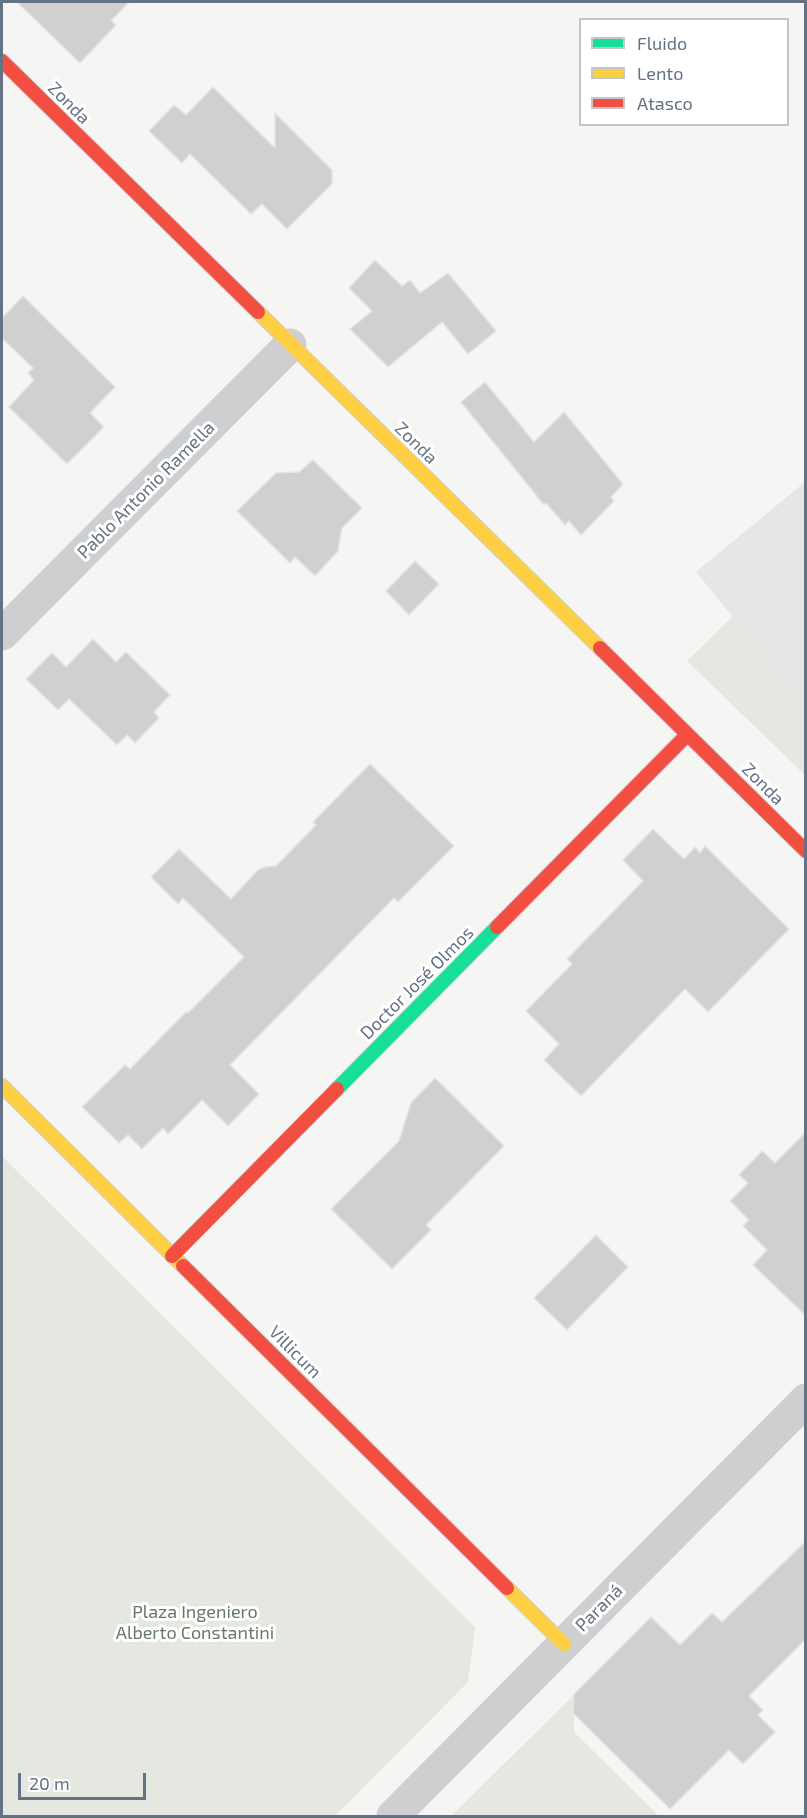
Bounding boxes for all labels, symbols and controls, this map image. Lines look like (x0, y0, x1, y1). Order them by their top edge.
legend (579, 18, 789, 126)
text: Fluido (637, 32, 687, 54)
text: Lento (637, 62, 683, 84)
street label: Zonda (43, 77, 95, 129)
text: Atasco (637, 92, 693, 114)
street label: Pablo Antonio Ramella (73, 417, 219, 563)
street label: Zonda (390, 417, 442, 469)
street label: Zonda (737, 758, 789, 810)
street label: Doctor José Olmos (356, 922, 478, 1044)
street label: Villicum (264, 1321, 326, 1383)
street label: Paraná (571, 1580, 627, 1636)
park label: Plaza Ingeniero Alberto Constantini (116, 1601, 274, 1644)
scale bar (21, 1761, 148, 1799)
text: 20 m (29, 1772, 70, 1794)

